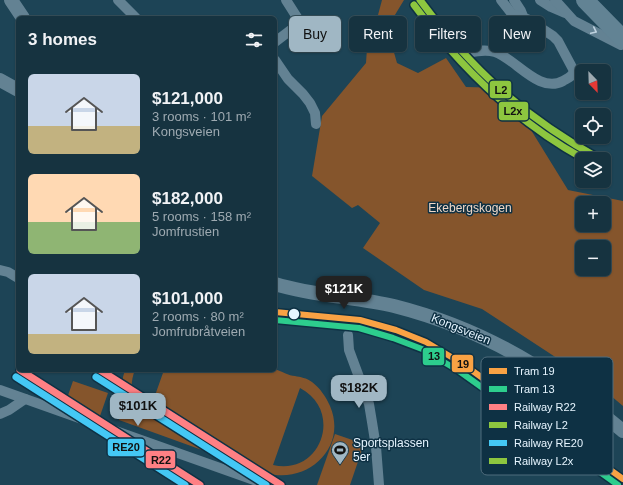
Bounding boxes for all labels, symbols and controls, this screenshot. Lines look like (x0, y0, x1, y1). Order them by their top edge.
chip: Buy (289, 16, 341, 52)
chip: Rent (349, 16, 407, 52)
chip: Filters (415, 16, 481, 52)
chip: New (489, 16, 545, 52)
one-way arrow (590, 26, 597, 34)
icon: filters (243, 29, 265, 51)
text: 3 homes (28, 30, 97, 49)
north arrow (575, 64, 611, 100)
map controls (575, 64, 611, 276)
line badge: L2 (489, 80, 512, 99)
text: L2 (495, 84, 507, 96)
text: $121,000 (152, 89, 223, 108)
icon: home (60, 90, 108, 138)
line badge: L2x (498, 101, 529, 121)
text: L2x (504, 105, 523, 117)
button: locate (575, 108, 611, 144)
text: 3 rooms · 101 m² (152, 109, 251, 124)
text: Kongsveien (152, 124, 220, 139)
button: layers (575, 152, 611, 188)
text: $182,000 (152, 189, 223, 208)
icon: home (60, 190, 108, 238)
button: + (575, 196, 611, 232)
park label: Ekebergskogen (428, 201, 512, 215)
text: 5 rooms · 158 m² (152, 209, 251, 224)
text: Jomfrustien (152, 224, 219, 239)
button: − (575, 240, 611, 276)
pin: $121K (316, 276, 372, 310)
text: $121K (325, 281, 363, 296)
text: $101,000 (152, 289, 223, 308)
icon: home (60, 290, 108, 338)
unlabelled marker (287, 307, 301, 321)
text: 2 rooms · 80 m² (152, 309, 244, 324)
street label: Kongsveien (429, 311, 493, 347)
text: Jomfrubråtveien (152, 324, 245, 339)
line badge: 13 (422, 347, 445, 366)
text: 13 (428, 350, 440, 362)
line badge: 19 (451, 354, 474, 373)
legend (481, 357, 613, 475)
text: 19 (457, 358, 469, 370)
text: Tram 19 (514, 365, 555, 377)
pin: $182K (331, 375, 387, 409)
text: $182K (340, 380, 378, 395)
text: Tram 13 (514, 383, 555, 395)
pin: $101K (110, 393, 166, 427)
text: $101K (119, 398, 157, 413)
text: Railway R22 (514, 401, 576, 413)
text: Railway L2 (514, 419, 568, 431)
place label: Sportsplassen 5er (353, 436, 429, 464)
text: Railway RE20 (514, 437, 583, 449)
line badge: RE20 (107, 438, 145, 457)
sports icon: Sportsplassen 5er (330, 440, 350, 465)
text: RE20 (112, 441, 140, 453)
line badge: R22 (145, 450, 176, 469)
text: R22 (151, 454, 171, 466)
text: Railway L2x (514, 455, 574, 467)

